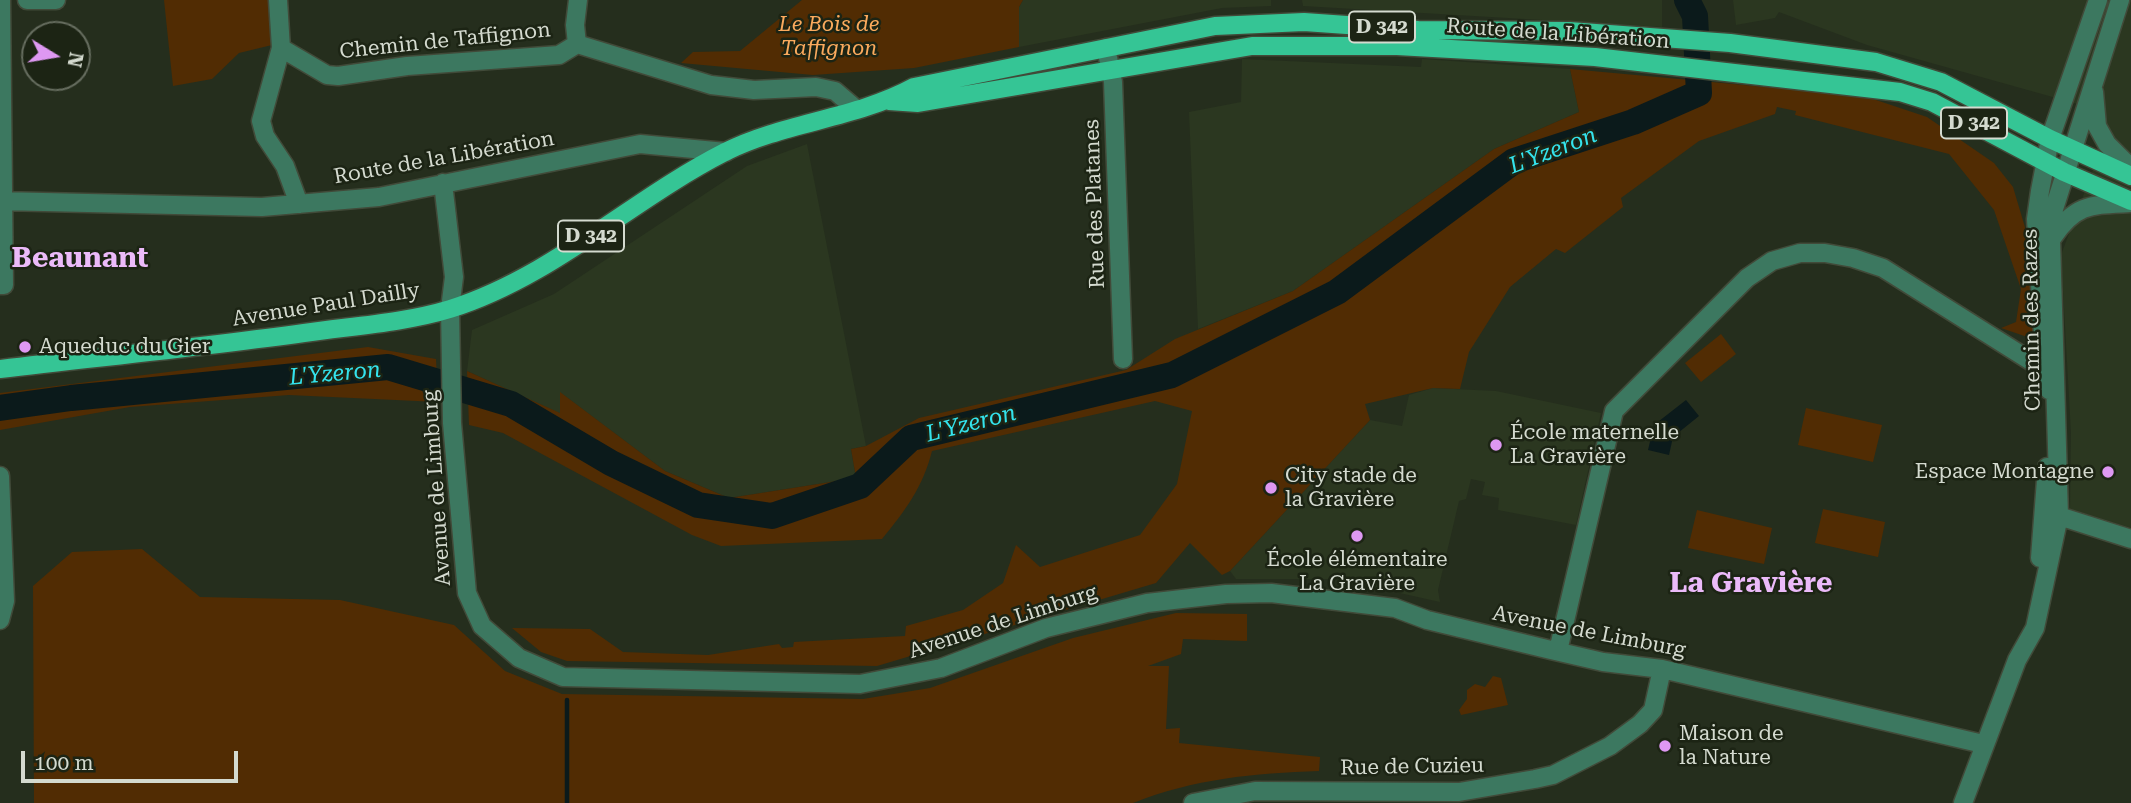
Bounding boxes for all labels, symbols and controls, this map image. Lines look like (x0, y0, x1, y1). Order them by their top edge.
park label: Le Bois de Taffignon (779, 12, 879, 62)
road number: D 342 (1349, 12, 1415, 42)
street label: Route de la Libération (1446, 14, 1670, 54)
street label: Chemin de Taffignon (338, 17, 552, 65)
north arrow (21, 21, 91, 91)
text: N (62, 50, 88, 69)
road number: D 342 (1941, 108, 2007, 139)
street label: Rue des Platanes (1079, 119, 1111, 289)
water label: L'Yzeron (1505, 122, 1601, 180)
street label: Route de la Libération (332, 126, 556, 190)
road number: D 342 (558, 220, 624, 252)
street label: Chemin des Razes (2018, 229, 2046, 411)
district label: Beaunant (12, 242, 148, 276)
street label: Avenue Paul Dailly (230, 278, 422, 332)
place label: Aqueduc du Gier (39, 334, 210, 360)
marker: Aqueduc du Gier (17, 339, 33, 355)
water label: L'Yzeron (288, 356, 382, 392)
street label: Avenue de Limburg (418, 389, 456, 587)
water label: L'Yzeron (923, 399, 1019, 449)
place label: École maternelle La Gravière (1510, 420, 1679, 470)
marker: École maternelle La Gravière (1488, 437, 1504, 453)
place label: Espace Montagne (1915, 459, 2094, 485)
place label: City stade de la Gravière (1285, 463, 1417, 513)
marker: Espace Montagne (2100, 464, 2116, 480)
marker: City stade de la Gravière (1263, 480, 1279, 496)
marker: École élémentaire La Gravière (1349, 528, 1365, 544)
place label: École élémentaire La Gravière (1267, 547, 1447, 597)
district label: La Gravière (1669, 567, 1833, 601)
street label: Avenue de Limburg (906, 580, 1100, 664)
street label: Avenue de Limburg (1490, 601, 1688, 663)
place label: Maison de la Nature (1679, 721, 1784, 771)
scale bar (24, 736, 242, 780)
marker: Maison de la Nature (1657, 738, 1673, 754)
text: 100 m (34, 751, 94, 775)
street label: Rue de Cuzieu (1340, 753, 1484, 781)

